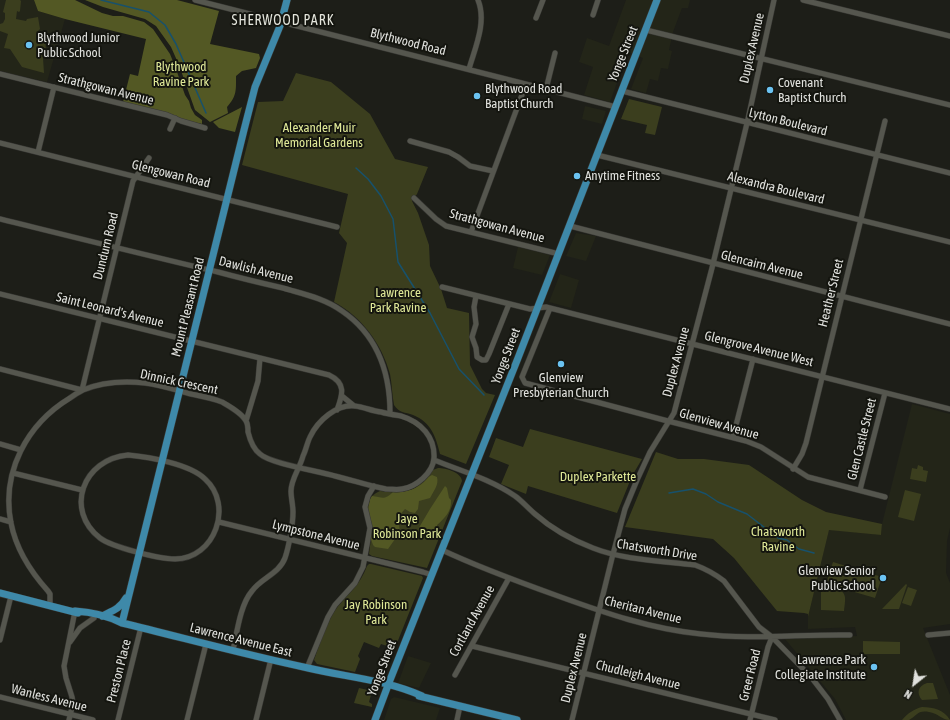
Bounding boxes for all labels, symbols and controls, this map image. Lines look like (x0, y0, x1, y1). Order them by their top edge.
street label: Duplex Avenue (736, 11, 768, 85)
district label: SHERWOOD PARK (232, 13, 334, 29)
street label: Yonge Street (605, 24, 641, 84)
street label: Blythwood Road (369, 25, 447, 59)
place label: Blythwood Junior Public School (37, 30, 119, 61)
marker: Blythwood Junior Public School (24, 40, 34, 50)
park label: Blythwood Ravine Park (153, 59, 209, 90)
street label: Strathgowan Avenue (57, 70, 155, 108)
place label: Covenant Baptist Church (778, 75, 847, 106)
place label: Blythwood Road Baptist Church (485, 81, 562, 112)
marker: Covenant Baptist Church (765, 85, 775, 95)
marker: Blythwood Road Baptist Church (472, 91, 482, 101)
street label: Lytton Boulevard (747, 105, 829, 139)
park label: Alexander Muir Memorial Gardens (275, 120, 363, 151)
street label: Glengowan Road (130, 157, 212, 191)
place label: Anytime Fitness (585, 168, 660, 184)
street label: Alexandra Boulevard (726, 168, 826, 208)
marker: Anytime Fitness (572, 171, 582, 181)
street label: Strathgowan Avenue (448, 206, 546, 246)
street label: Dundurn Road (90, 211, 122, 281)
street label: Glencairn Avenue (719, 247, 805, 283)
street label: Dawlish Avenue (217, 253, 295, 287)
street label: Mount Pleasant Road (168, 256, 208, 358)
street label: Heather Street (815, 257, 847, 329)
park label: Lawrence Park Ravine (370, 285, 426, 316)
street label: Saint Leonard's Avenue (55, 289, 165, 331)
street label: Duplex Avenue (659, 325, 693, 399)
street label: Yonge Street (488, 326, 524, 386)
street label: Glengrove Avenue West (703, 328, 815, 370)
marker: Glenview Presbyterian Church (556, 359, 566, 369)
street label: Dinnick Crescent (139, 366, 219, 398)
place label: Glenview Presbyterian Church (513, 370, 609, 401)
street label: Glen Castle Street (844, 396, 880, 482)
street label: Glenview Avenue (677, 405, 761, 443)
park label: Duplex Parkette (560, 469, 636, 485)
park label: Jaye Robinson Park (373, 511, 441, 542)
street label: Lympstone Avenue (271, 517, 361, 553)
park label: Chatsworth Ravine (751, 524, 805, 555)
street label: Chatsworth Drive (616, 536, 698, 564)
place label: Glenview Senior Public School (798, 563, 875, 594)
marker: Glenview Senior Public School (878, 573, 888, 583)
street label: Cortland Avenue (446, 583, 498, 659)
street label: Cheritan Avenue (603, 593, 683, 627)
park label: Jay Robinson Park (345, 597, 407, 628)
street label: Lawrence Avenue East (188, 620, 294, 660)
street label: Duplex Avenue (558, 631, 590, 705)
street label: Preston Place (104, 638, 134, 704)
street label: Yonge Street (364, 638, 400, 698)
street label: Greer Road (736, 647, 764, 703)
place label: Lawrence Park Collegiate Institute (775, 652, 866, 683)
street label: Chudleigh Avenue (594, 657, 682, 693)
marker: Lawrence Park Collegiate Institute (869, 662, 879, 672)
north arrow (894, 664, 934, 704)
street label: Wanless Avenue (9, 681, 89, 715)
text: N (902, 688, 914, 701)

